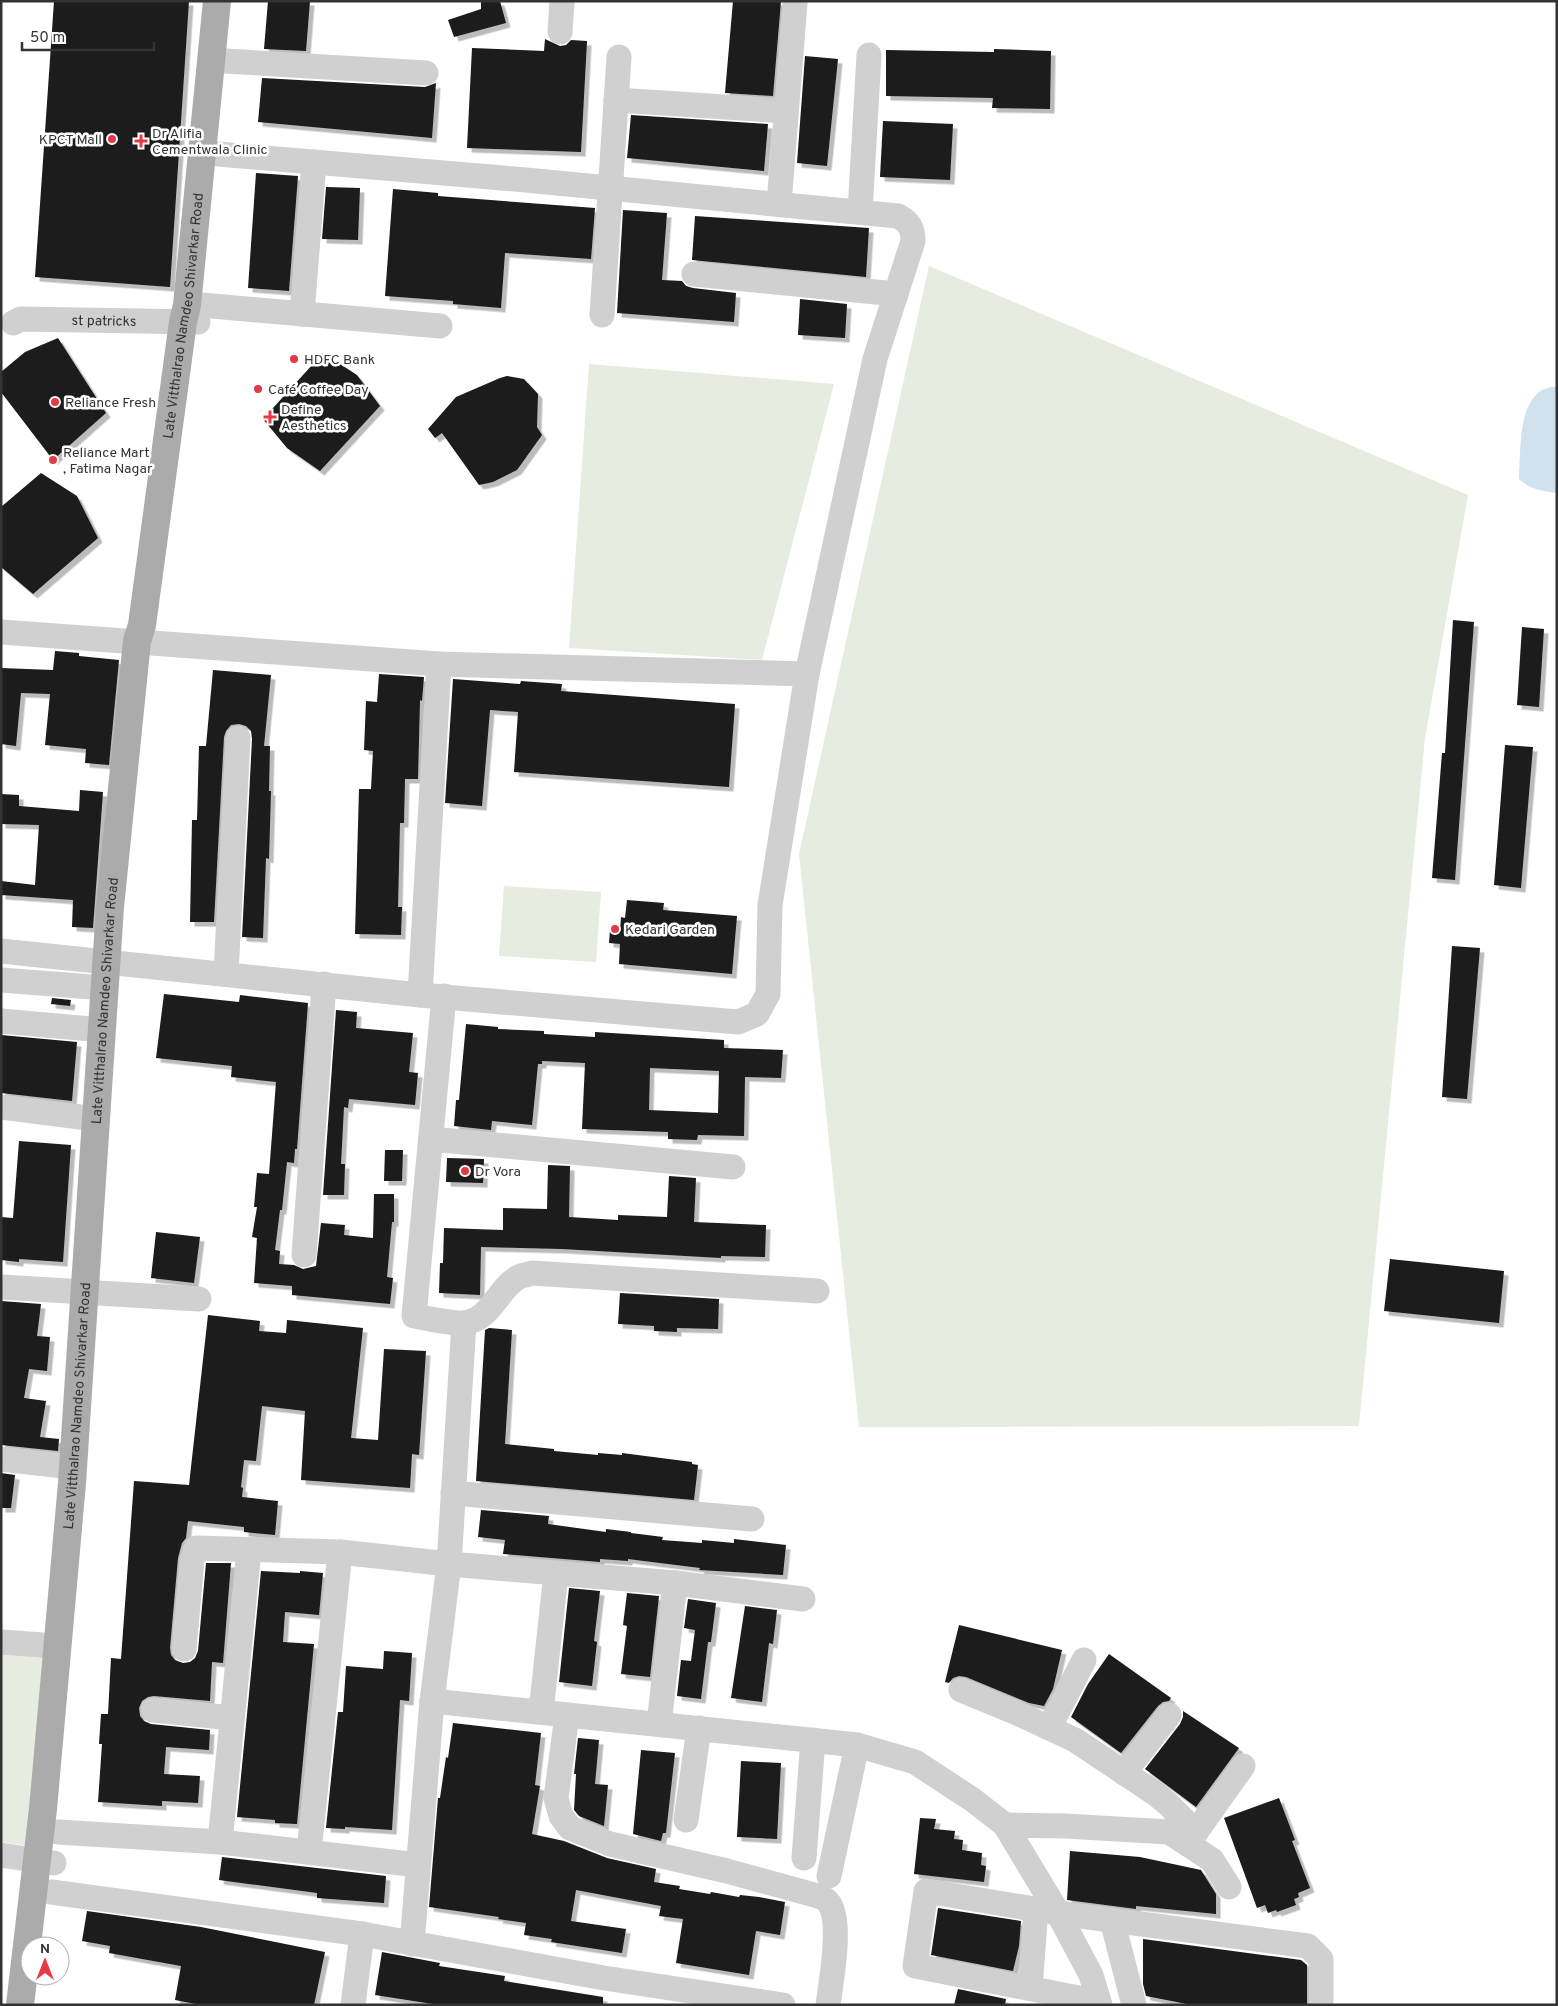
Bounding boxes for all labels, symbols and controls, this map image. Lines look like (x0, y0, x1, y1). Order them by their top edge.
scale bar (22, 20, 155, 52)
text: 50 m (30, 29, 65, 48)
place label: Dr Alifia Cementwala Clinic (152, 126, 268, 159)
place label: KPCT Mall (39, 132, 102, 149)
marker: KPCT Mall (106, 133, 118, 145)
marker: Dr Alifia Cementwala Clinic (134, 134, 148, 148)
street label: Late Vitthalrao Namdeo Shivarkar Road (160, 192, 208, 440)
street label: st patricks (72, 313, 137, 331)
place label: HDFC Bank (304, 352, 375, 369)
marker: HDFC Bank (288, 353, 300, 365)
place label: Café Coffee Day (268, 382, 369, 399)
marker: Café Coffee Day (252, 383, 264, 395)
place label: Reliance Fresh (65, 395, 156, 412)
marker: Reliance Fresh (49, 396, 61, 408)
place label: Define Aesthetics (281, 402, 347, 435)
marker: Define Aesthetics (263, 410, 277, 424)
place label: Reliance Mart , Fatima Nagar (63, 445, 153, 478)
marker: Reliance Mart , Fatima Nagar (47, 454, 59, 466)
street label: Late Vitthalrao Namdeo Shivarkar Road (89, 877, 123, 1125)
place label: Kedari Garden (625, 922, 715, 939)
marker: Kedari Garden (609, 923, 621, 935)
place label: Dr Vora (475, 1164, 521, 1181)
marker: Dr Vora (459, 1165, 471, 1177)
street label: Late Vitthalrao Namdeo Shivarkar Road (61, 1282, 95, 1530)
north arrow (20, 1936, 70, 1986)
text: N (40, 1941, 50, 1958)

